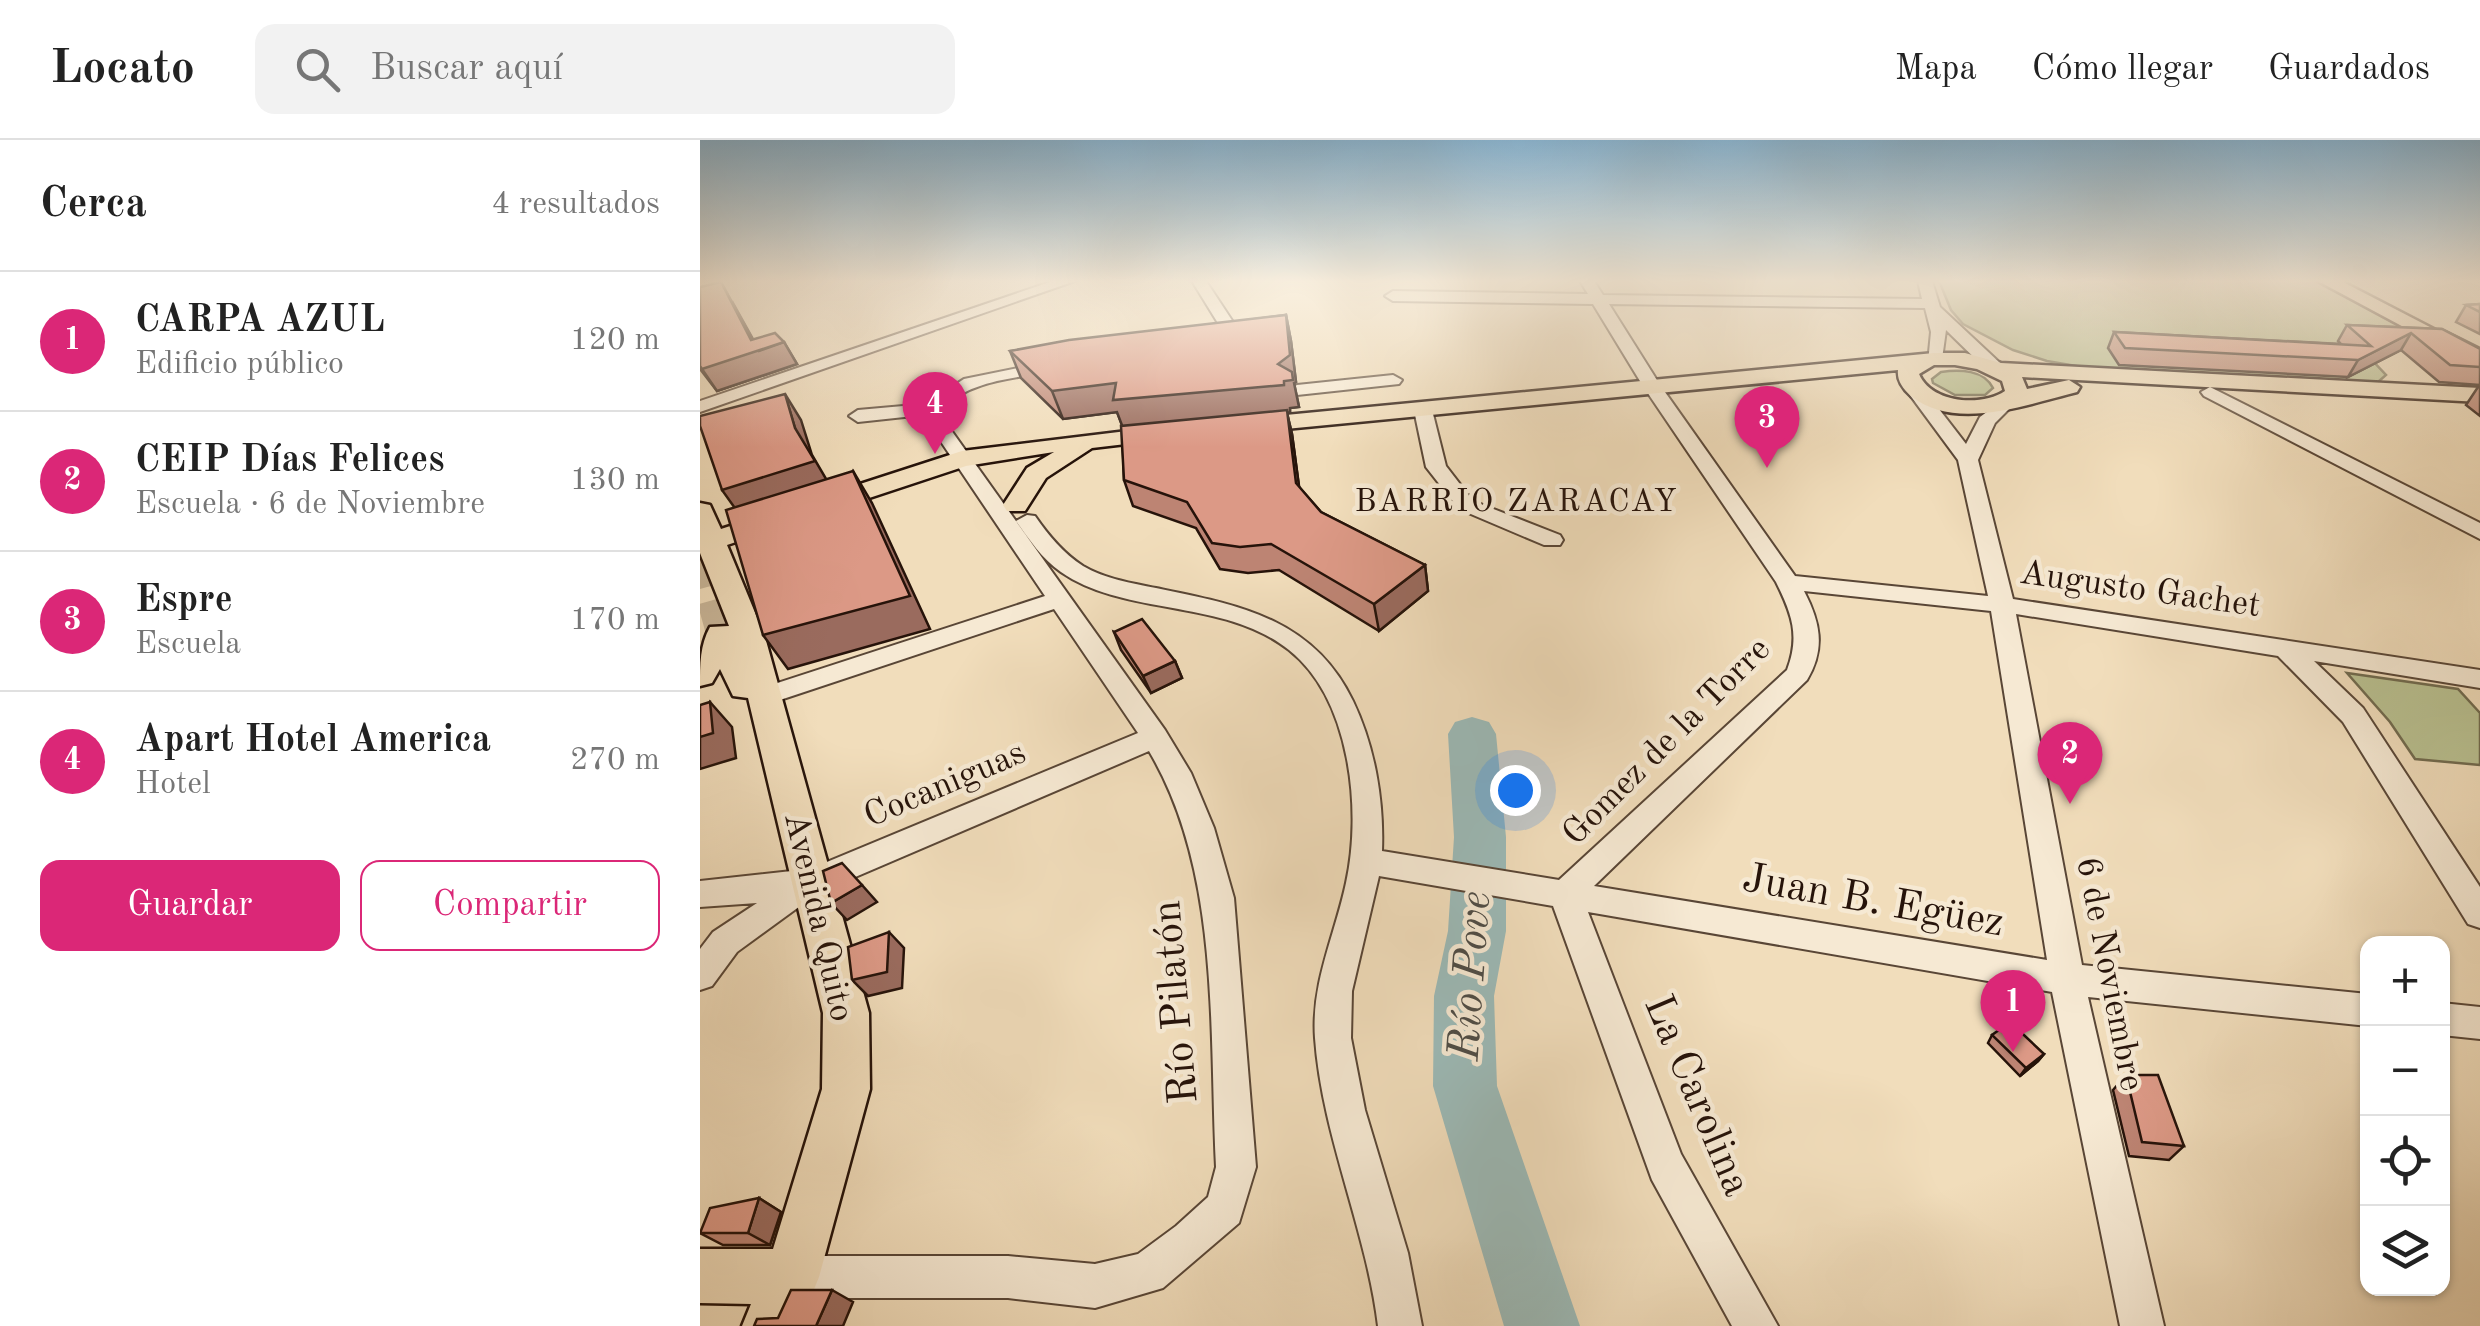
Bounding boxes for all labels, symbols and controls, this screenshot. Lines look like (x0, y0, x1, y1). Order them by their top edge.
search box (255, 24, 955, 114)
icon: search (290, 42, 345, 97)
text: Locato (50, 45, 195, 93)
text: Buscar aquí (370, 50, 563, 88)
text: Mapa (1895, 52, 1977, 87)
text: Cómo llegar (2032, 52, 2213, 87)
text: Guardados (2268, 52, 2430, 87)
text: Cerca (40, 184, 147, 226)
text: 4 resultados (492, 189, 660, 221)
text: CARPA AZUL (135, 302, 385, 340)
text: 1 (63, 325, 82, 357)
text: 120 m (570, 325, 660, 357)
text: Edificio público (135, 349, 344, 381)
pin: 4 (902, 372, 968, 454)
pin: 3 (1734, 385, 1800, 468)
text: CEIP Días Felices (135, 442, 444, 480)
text: 2 (63, 465, 82, 497)
text: 130 m (570, 465, 660, 497)
district label: BARRIO ZARACAY (1355, 487, 1679, 519)
text: Escuela · 6 de Noviembre (135, 489, 485, 521)
street label: Augusto Gachet (2017, 556, 2263, 624)
text: Espre (135, 582, 233, 620)
text: 3 (63, 605, 82, 637)
text: 170 m (570, 605, 660, 637)
text: Escuela (135, 629, 241, 661)
street label: Gomez de la Torre (1557, 632, 1777, 852)
text: Apart Hotel America (135, 722, 491, 760)
pin: 2 (2038, 722, 2102, 804)
street label: Cocaniguas (859, 735, 1031, 835)
text: 4 (63, 745, 82, 777)
text: 270 m (570, 745, 660, 777)
your location (1490, 765, 1541, 816)
text: Hotel (135, 769, 211, 801)
street label: Avenida Quito (777, 809, 859, 1025)
street label: 6 de Noviembre (2069, 854, 2149, 1094)
street label: Juan B. Egüez (1739, 858, 2007, 946)
button: Guardar (40, 860, 340, 951)
button: Compartir (360, 860, 660, 951)
water label: Río Pove (1444, 890, 1500, 1063)
street label: Río Pilatón (1147, 898, 1207, 1106)
map controls (2360, 936, 2450, 1296)
button: + (2360, 936, 2450, 1026)
pin: 1 (1980, 970, 2046, 1052)
street label: La Carolina (1635, 989, 1757, 1203)
button: − (2360, 1026, 2450, 1116)
button: locate (2360, 1116, 2450, 1206)
button: layers (2360, 1206, 2450, 1296)

